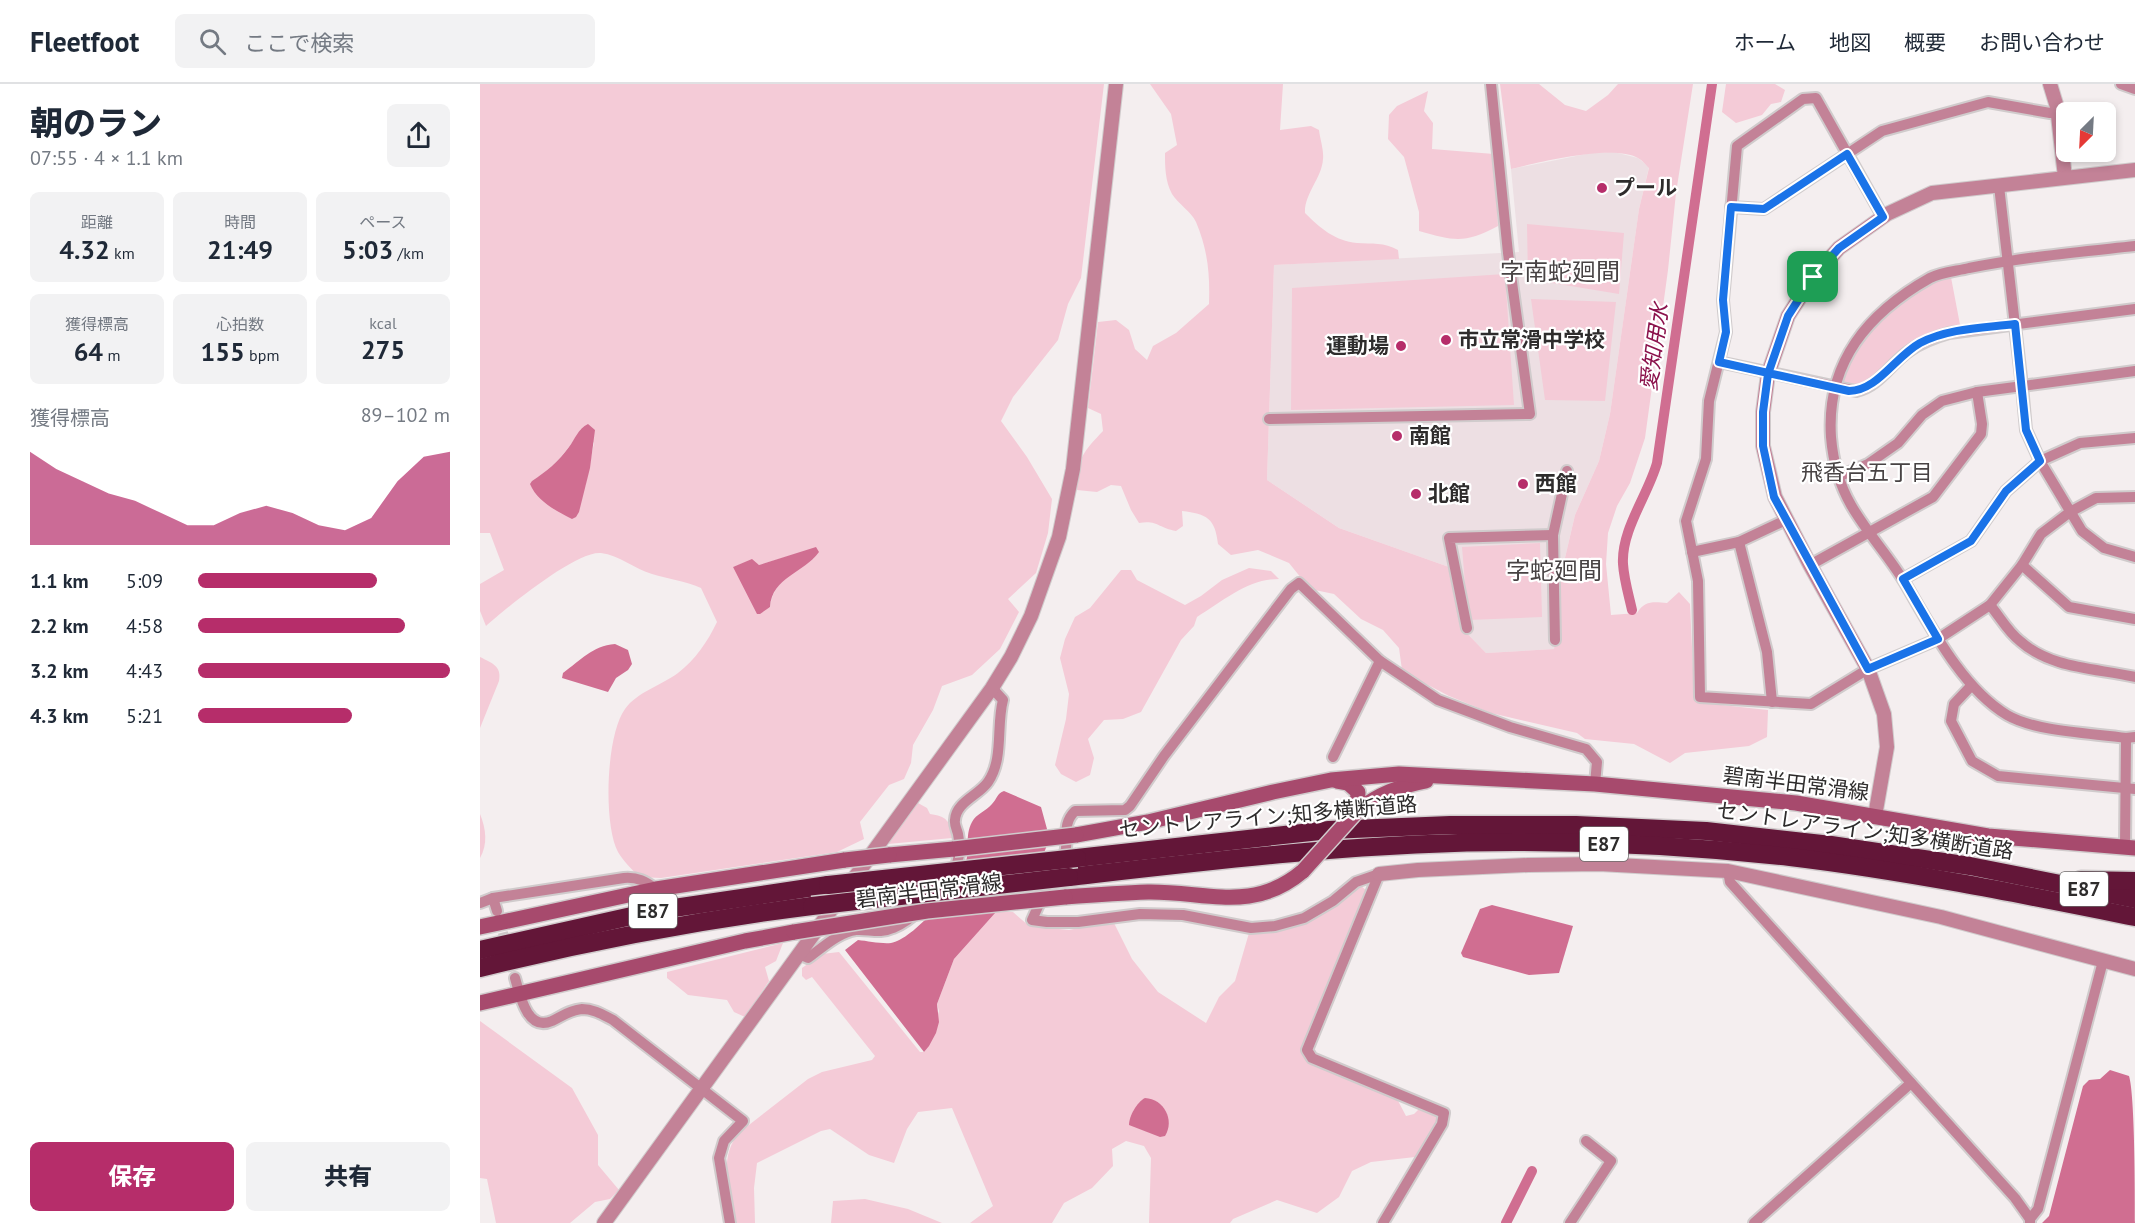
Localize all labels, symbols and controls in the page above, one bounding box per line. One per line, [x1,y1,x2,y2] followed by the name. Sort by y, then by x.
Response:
[175,14,595,68] search box
[30,23,139,60] text: Fleetfoot
[196,25,229,58] icon: search
[244,29,354,57] text: ここで検索
[1734,29,1796,56] text: ホーム
[1829,29,1871,56] text: 地図
[1904,29,1946,56] text: 概要
[1979,29,2105,56] text: お問い合わせ
[30,101,162,144] text: 朝のラン
[2056,102,2116,162] north arrow
[2056,102,2116,162] map controls
[387,104,450,167] button: share
[30,145,183,171] text: 07:55 · 4 × 1.1 km
[1614,174,1677,201] place label: プール
[1595,181,1609,195] marker: プール
[81,212,113,232] text: 距離
[224,212,256,232] text: 時間
[359,212,407,232] text: ペース
[59,233,110,266] text: 4.32
[207,233,273,266] text: 21:49
[342,233,393,266] text: 5:03
[110,243,135,263] text: km
[393,243,424,263] text: /km
[1787,251,1838,302] pin
[1500,256,1620,287] district label: 字南蛇廻間
[1796,260,1829,293] icon: arrive
[1634,300,1674,393] water label: 愛知用水
[369,313,397,333] text: kcal
[65,314,129,334] text: 獲得標高
[216,314,264,334] text: 心拍数
[1458,326,1605,353] place label: 市立常滑中学校
[1326,332,1389,359] place label: 運動場
[361,333,405,366] text: 275
[1439,333,1453,347] marker: 市立常滑中学校
[74,335,103,368] text: 64
[201,335,245,368] text: 155
[1394,339,1408,353] marker: 運動場
[103,345,120,365] text: m
[245,345,279,365] text: bpm
[361,402,450,428] text: 89–102 m
[30,405,110,431] text: 獲得標高
[1409,422,1451,449] place label: 南館
[1390,429,1404,443] marker: 南館
[1801,458,1933,486] district label: 飛香台五丁目
[1535,470,1577,497] place label: 西館
[1516,477,1530,491] marker: 西館
[1428,480,1470,507] place label: 北館
[1409,487,1423,501] marker: 北館
[1506,555,1602,586] district label: 字蛇廻間
[30,568,89,594] text: 1.1 km
[126,568,163,594] text: 5:09
[30,613,89,639] text: 2.2 km
[126,613,163,639] text: 4:58
[30,658,89,684] text: 3.2 km
[126,658,163,684] text: 4:43
[30,703,89,729] text: 4.3 km
[126,703,163,729] text: 5:21
[1721,761,1871,806] street label: 碧南半田常滑線
[1118,790,1418,843] street label: セントレアライン;知多横断道路
[1715,796,2015,865] street label: セントレアライン;知多横断道路
[1580,827,1628,861] road number: E87
[854,868,1004,913] street label: 碧南半田常滑線
[2060,872,2108,906] road number: E87
[629,894,677,928] road number: E87
[30,1142,234,1211] button: 保存
[246,1142,450,1211] button: 共有

